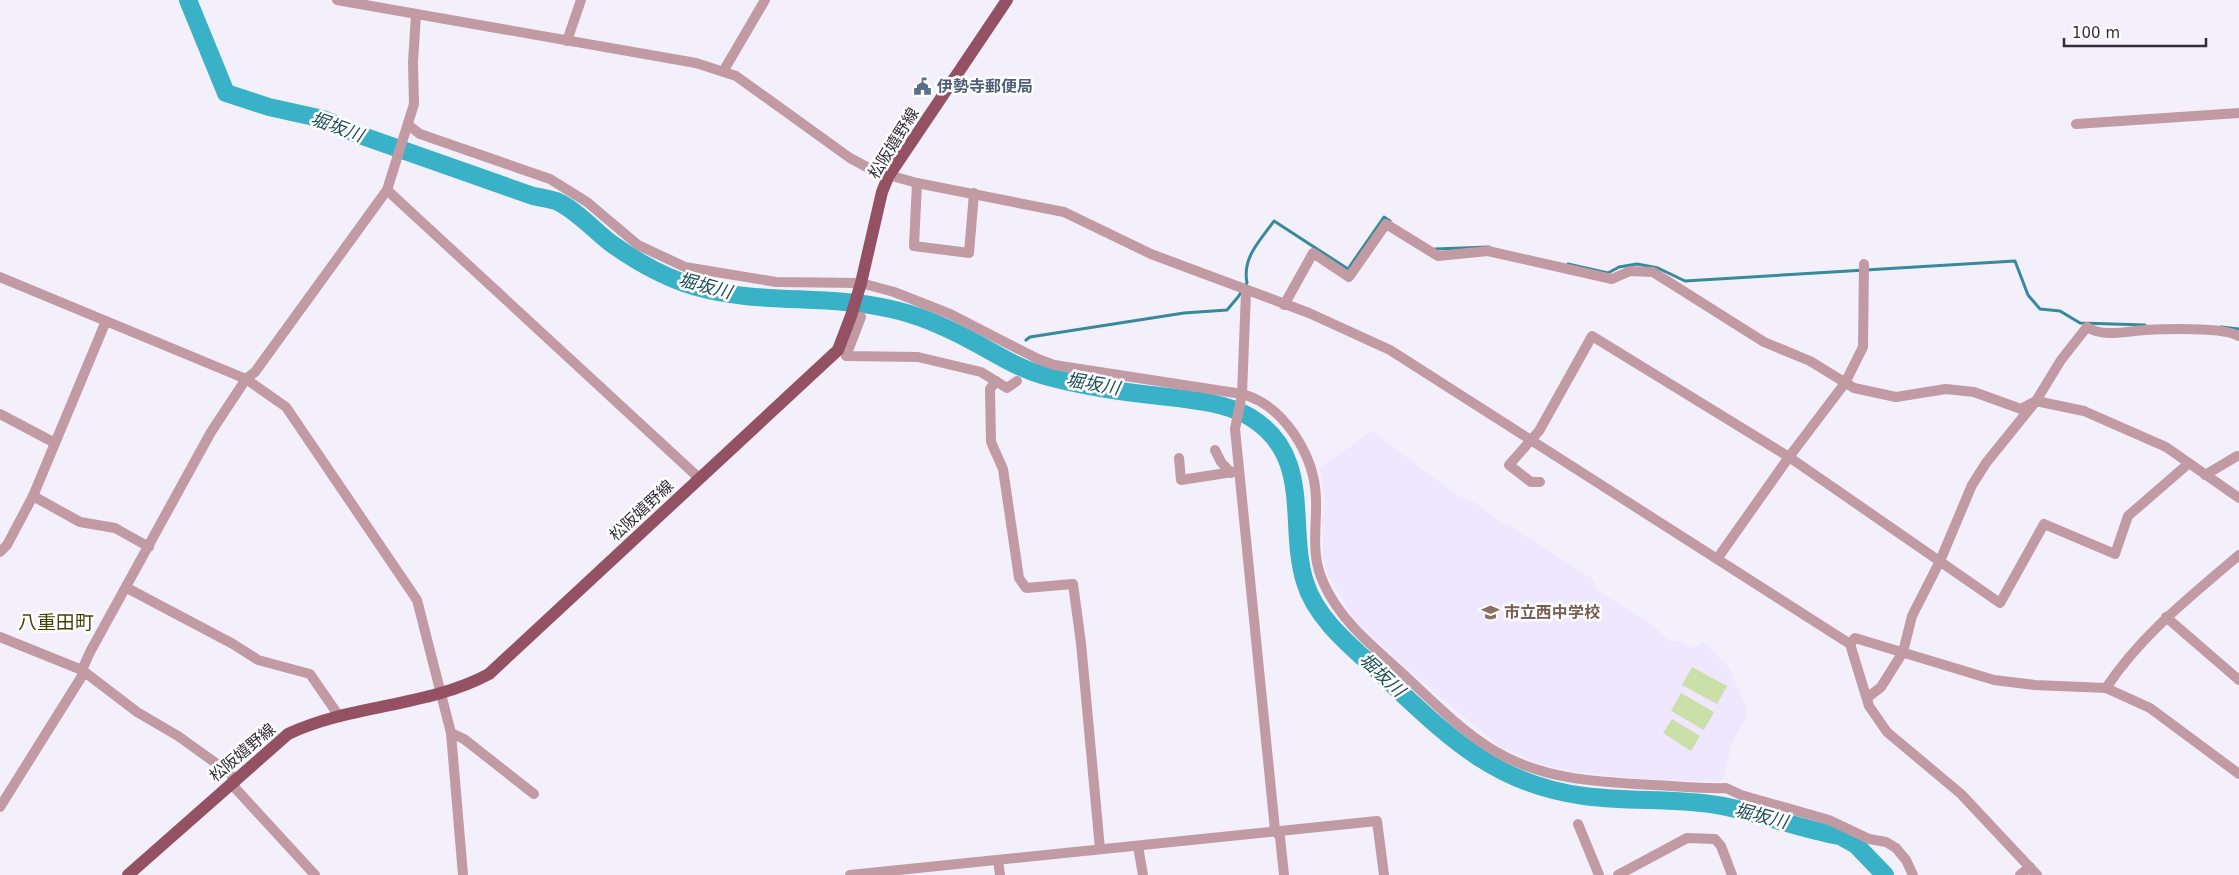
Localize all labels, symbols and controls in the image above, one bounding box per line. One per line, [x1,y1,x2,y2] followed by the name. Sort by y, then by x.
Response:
[2064,15,2206,47] scale bar
[2072,24,2120,42] text: 100 m
[913,76,933,96] public building icon: 伊勢寺郵便局
[936,77,1033,96] place label: 伊勢寺郵便局
[864,104,923,182] street label: 松阪嬉野線
[308,107,368,146] water label: 堀坂川
[676,268,736,303] water label: 堀坂川
[1065,368,1123,399] water label: 堀坂川
[606,476,677,545] street label: 松阪嬉野線
[1480,602,1500,622] school or university icon: 市立西中学校
[1504,603,1600,622] place label: 市立西中学校
[18,611,94,633] district label: 八重田町
[1355,649,1411,702] water label: 堀坂川
[206,719,279,785] street label: 松阪嬉野線
[1732,799,1792,833] water label: 堀坂川

